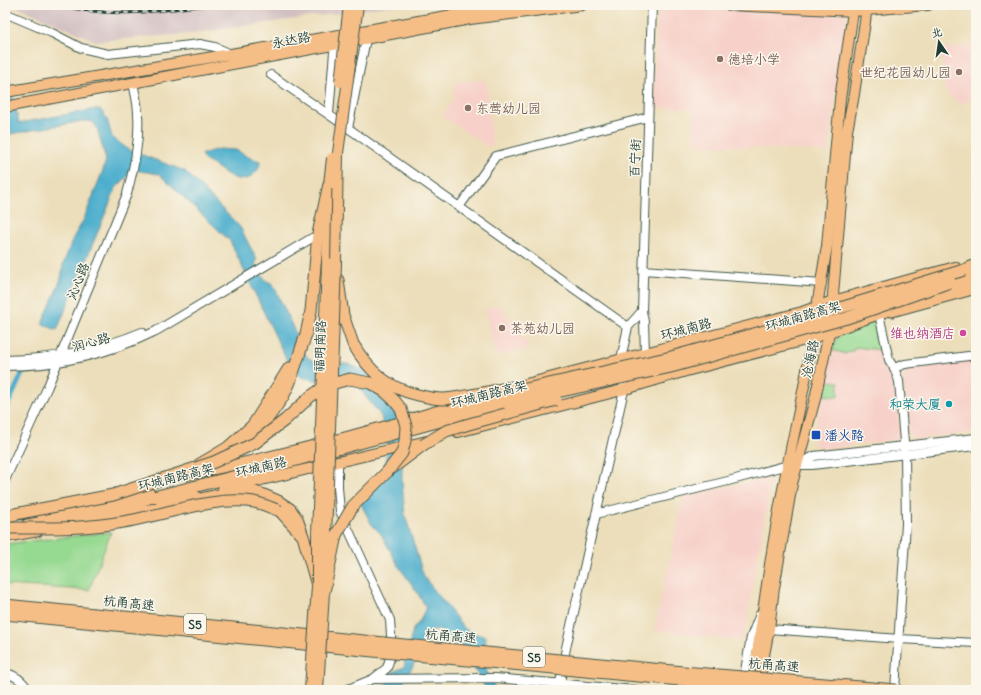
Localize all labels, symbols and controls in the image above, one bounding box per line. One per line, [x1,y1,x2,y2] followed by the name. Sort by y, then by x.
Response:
[919,22,959,62] north arrow
[930,24,944,40] text: 北
[270,28,312,52] street label: 永达路
[728,51,780,68] place label: 德培小学
[715,54,725,64] marker: 德培小学
[860,64,951,81] place label: 世纪花园幼儿园
[954,67,964,77] marker: 世纪花园幼儿园
[476,100,541,117] place label: 东莺幼儿园
[463,103,473,113] marker: 东莺幼儿园
[626,138,644,178] street label: 百宁街
[63,260,93,302] street label: 沁心路
[763,297,843,335] street label: 环城南路高架
[659,314,713,344] street label: 环城南路
[311,320,329,372] street label: 福明南路
[510,320,575,337] place label: 茶苑幼儿园
[497,323,507,333] marker: 茶苑幼儿园
[890,325,955,342] place label: 维也纳酒店
[958,328,968,338] marker: 维也纳酒店
[70,329,112,355] street label: 润心路
[798,338,822,380] street label: 沧海路
[449,376,529,412] street label: 环城南路高架
[889,396,941,413] place label: 和荣大厦
[944,399,954,409] marker: 和荣大厦
[825,427,864,444] place label: 潘火路
[810,429,822,441] marker: 潘火路
[234,453,288,481] street label: 环城南路
[136,459,216,495] street label: 环城南路高架
[102,592,156,614] street label: 杭甬高速
[184,614,206,634] road number: S5
[424,625,478,647] street label: 杭甬高速
[523,647,545,667] road number: S5
[747,654,801,676] street label: 杭甬高速

